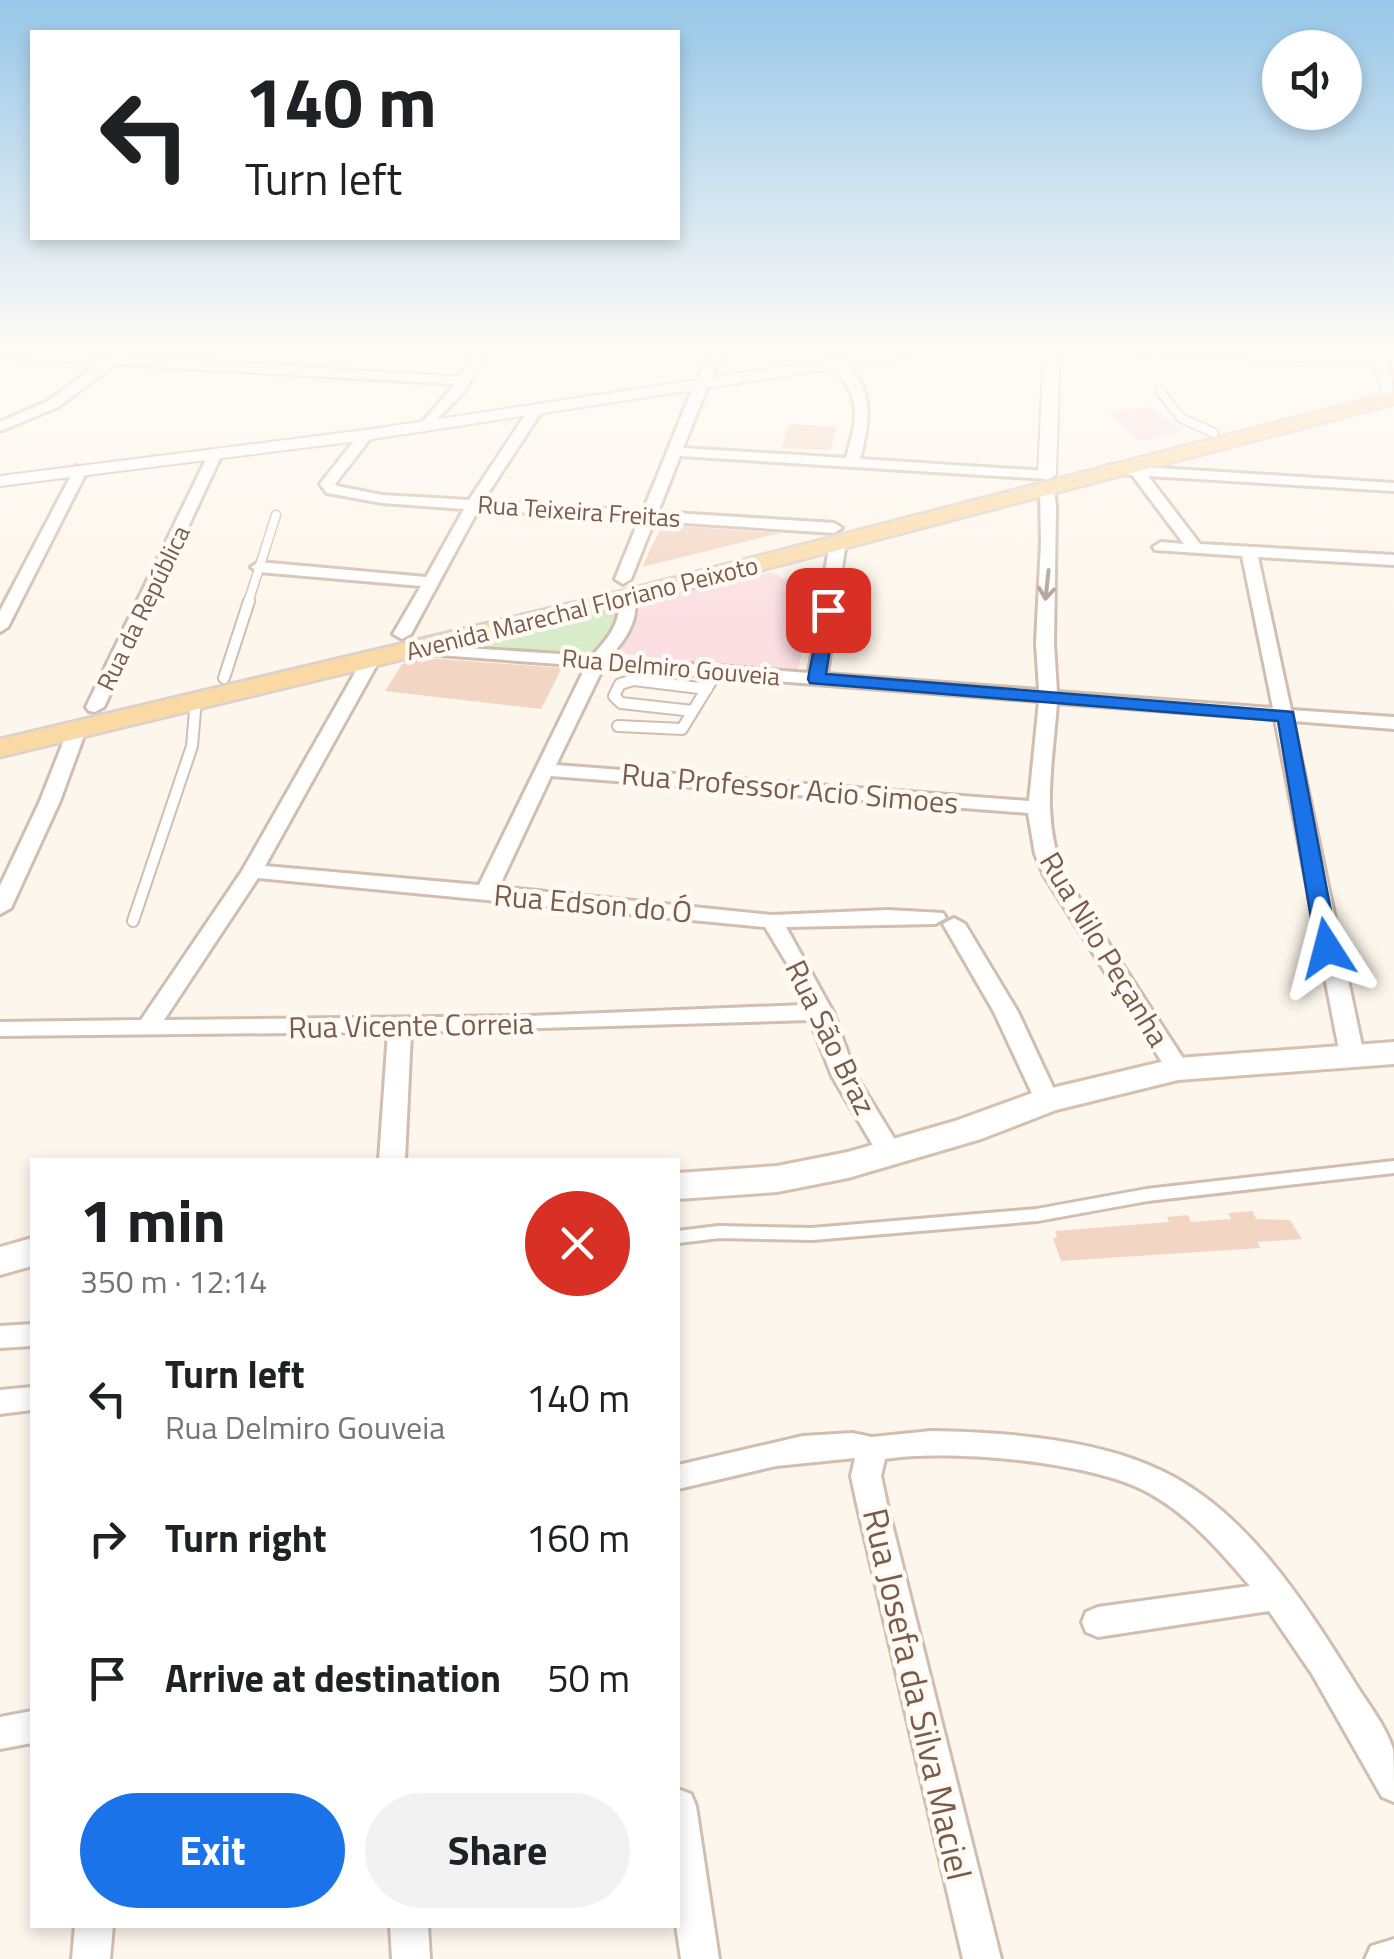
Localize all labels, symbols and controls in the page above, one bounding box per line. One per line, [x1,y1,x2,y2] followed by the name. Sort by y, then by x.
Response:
[1262,30,1362,130] map controls
[1262,30,1362,130] button: sound
[245,48,437,154] text: 140 m
[80,70,210,200] icon: left
[245,144,402,212] text: Turn left
[476,485,682,537] street label: Rua Teixeira Freitas
[86,518,200,697] street label: Rua da República
[402,546,762,670] street label: Avenida Marechal Floriano Peixoto
[786,568,871,653] pin
[1038,568,1057,600] one-way arrow
[801,583,856,638] icon: arrive
[560,639,782,696] street label: Rua Delmiro Gouveia
[620,750,960,826] street label: Rua Professor Acio Simoes
[1029,843,1181,1055] street label: Rua Nilo Peçanha
[492,871,694,935] street label: Rua Edson do Ó
[1275,896,1379,1000] position arrow
[774,952,888,1122] street label: Rua São Braz
[288,1000,534,1050] street label: Rua Vicente Correia
[80,1174,226,1265] text: 1 min
[525,1191,630,1296] button: close
[80,1257,267,1305] text: 350 m · 12:14
[165,1345,305,1403] text: Turn left
[526,1369,630,1427] text: 140 m
[80,1371,135,1426] icon: left
[165,1403,445,1451] text: Rua Delmiro Gouveia
[849,1503,987,1885] street label: Rua Josefa da Silva Maciel
[165,1509,327,1567] text: Turn right
[526,1509,630,1567] text: 160 m
[80,1511,135,1566] icon: right
[165,1649,501,1707] text: Arrive at destination
[547,1649,630,1707] text: 50 m
[80,1651,135,1706] icon: arrive
[80,1793,345,1908] button: Exit
[365,1793,630,1908] button: Share

